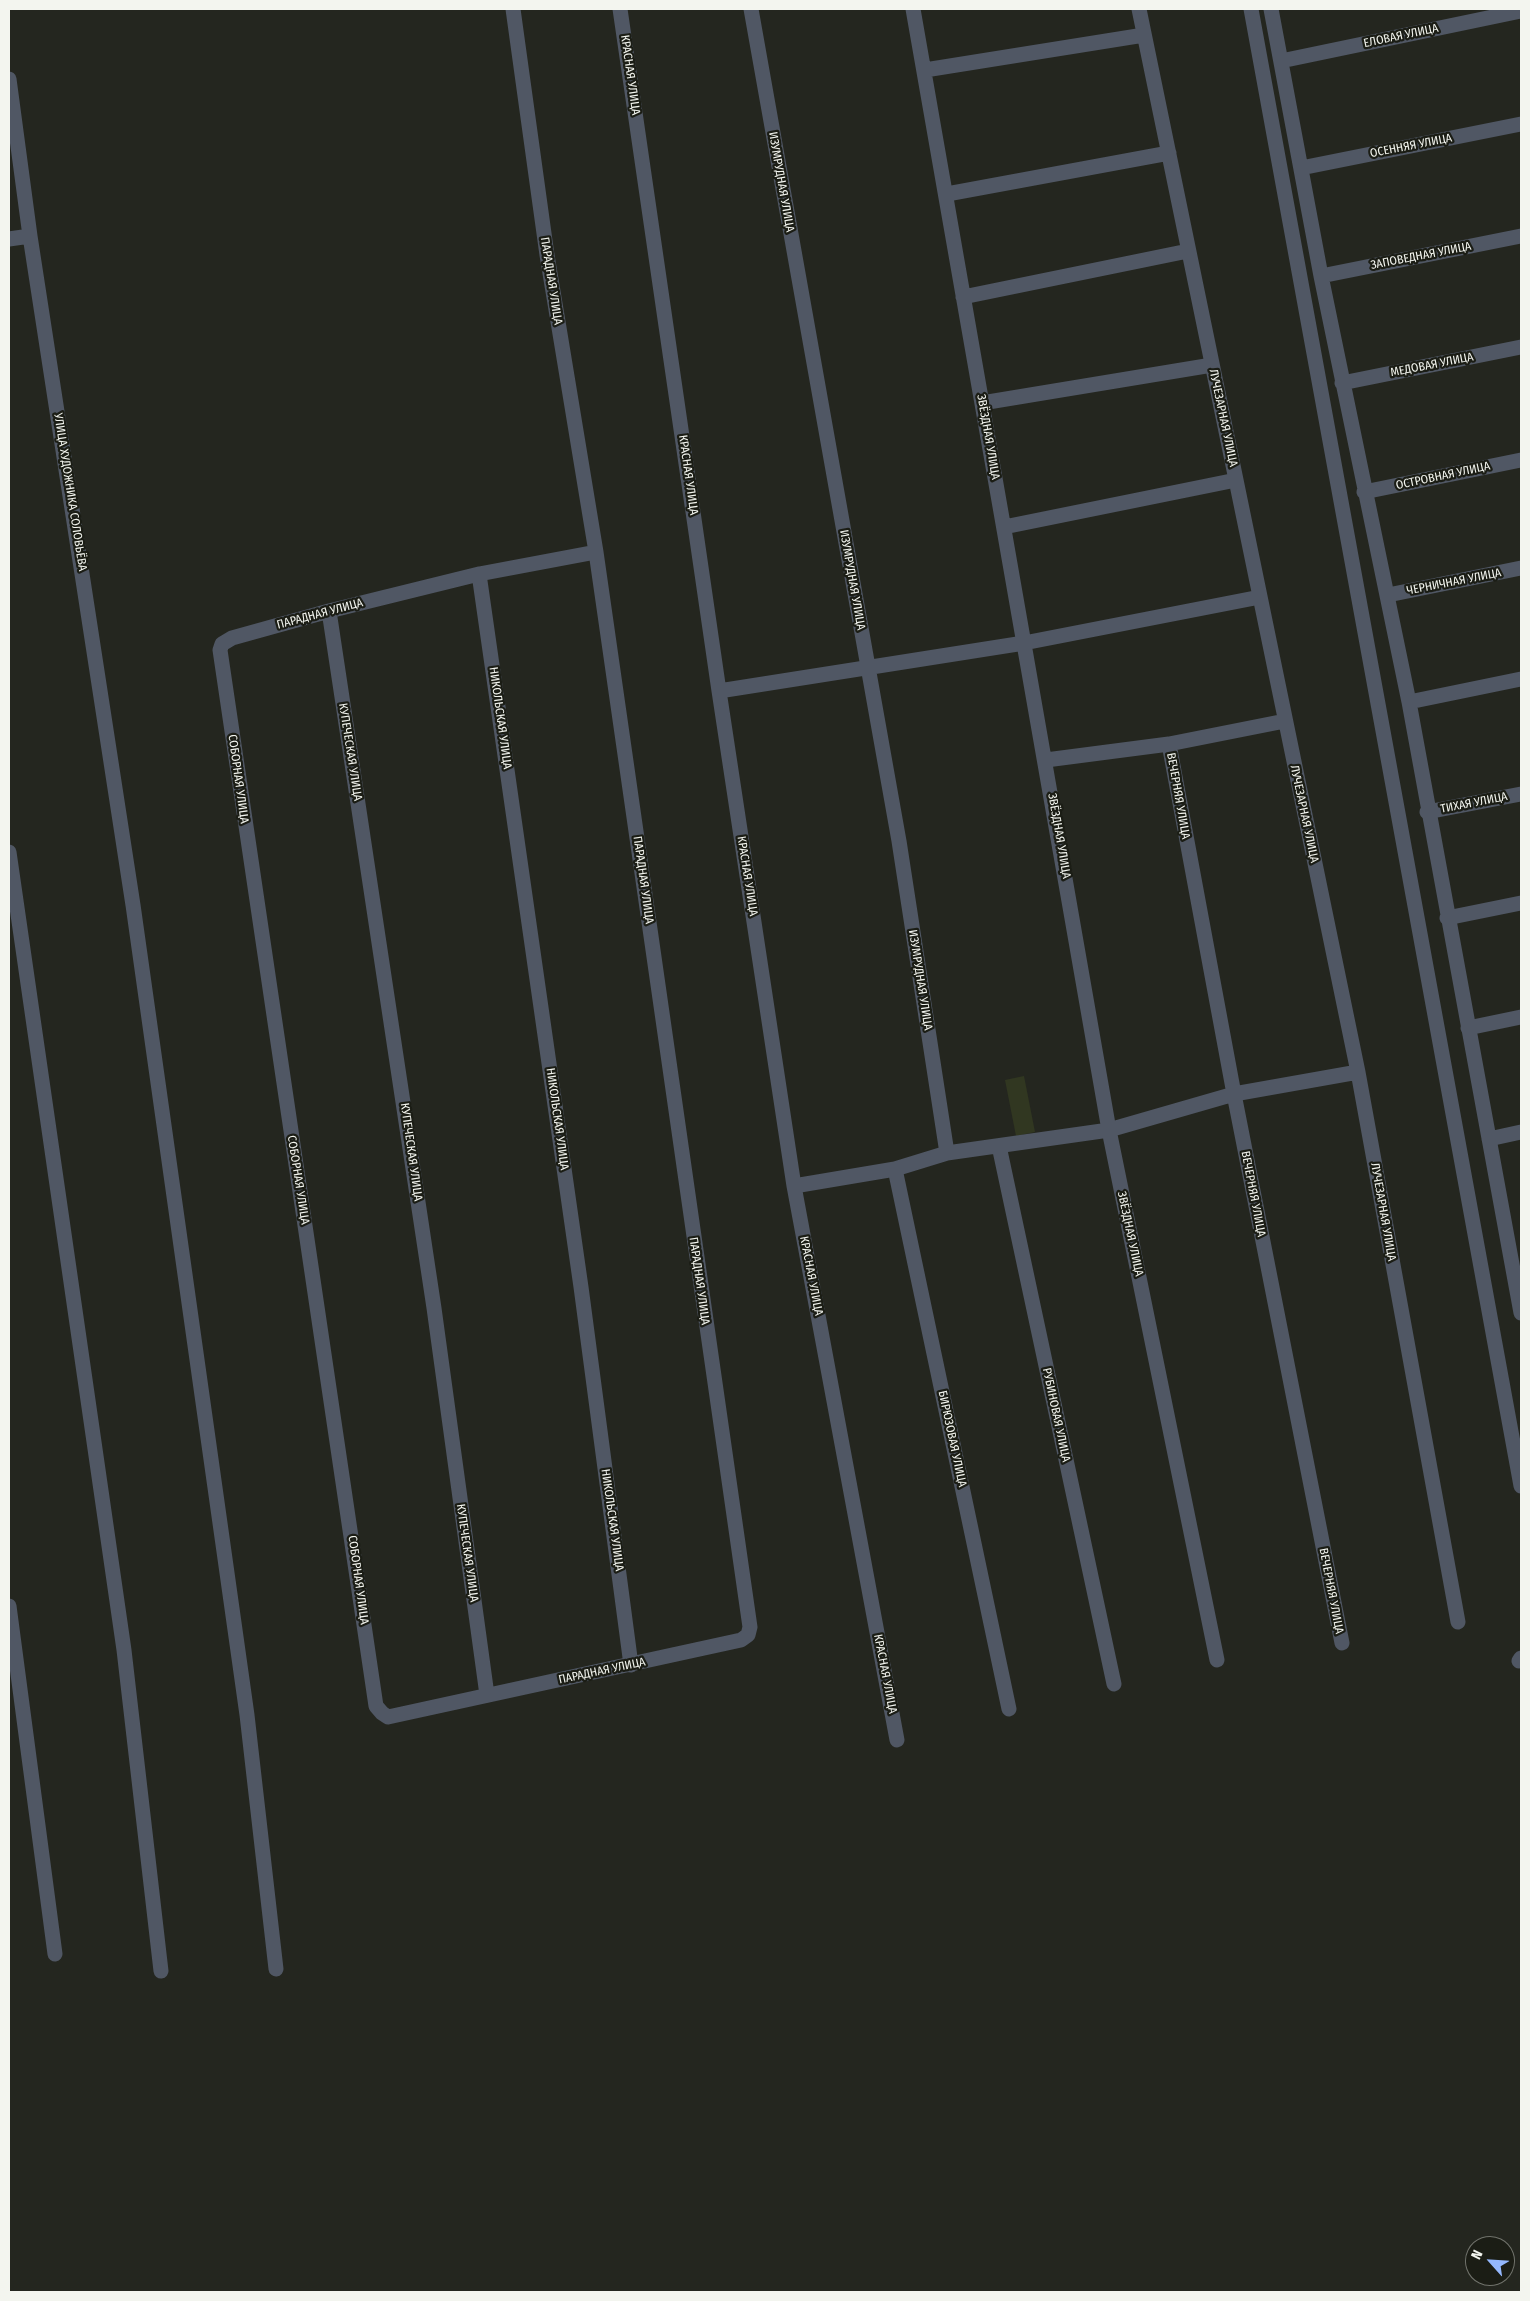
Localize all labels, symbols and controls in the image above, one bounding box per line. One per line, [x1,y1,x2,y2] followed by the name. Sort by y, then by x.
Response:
[1362,21,1440,51] street label: ЕЛОВАЯ УЛИЦА
[617,34,643,116] street label: КРАСНАЯ УЛИЦА
[765,131,797,233] street label: ИЗУМРУДНАЯ УЛИЦА
[1369,131,1453,161] street label: ОСЕННЯЯ УЛИЦА
[537,236,565,326] street label: ПАРАДНАЯ УЛИЦА
[1370,239,1472,273] street label: ЗАПОВЕДНАЯ УЛИЦА
[1389,350,1475,380] street label: МЕДОВАЯ УЛИЦА
[1206,368,1240,468] street label: ЛУЧЕЗАРНАЯ УЛИЦА
[973,393,1003,481] street label: ЗВЁЗДНАЯ УЛИЦА
[50,412,90,572] street label: УЛИЦА ХУДОЖНИКА СОЛОВЬЁВА
[675,434,701,516] street label: КРАСНАЯ УЛИЦА
[1395,459,1491,493] street label: ОСТРОВНАЯ УЛИЦА
[836,529,868,631] street label: ИЗУМРУДНАЯ УЛИЦА
[1405,566,1503,598] street label: ЧЕРНИЧНАЯ УЛИЦА
[275,596,365,632] street label: ПАРАДНАЯ УЛИЦА
[486,666,514,770] street label: НИКОЛЬСКАЯ УЛИЦА
[335,702,365,802] street label: КУПЕЧЕСКАЯ УЛИЦА
[225,733,251,825] street label: СОБОРНАЯ УЛИЦА
[1163,752,1193,840] street label: ВЕЧЕРНЯЯ УЛИЦА
[1287,764,1321,864] street label: ЛУЧЕЗАРНАЯ УЛИЦА
[1439,789,1509,817] street label: ТИХАЯ УЛИЦА
[1044,792,1074,880] street label: ЗВЁЗДНАЯ УЛИЦА
[630,835,656,925] street label: ПАРАДНАЯ УЛИЦА
[734,835,760,917] street label: КРАСНАЯ УЛИЦА
[905,929,935,1031] street label: ИЗУМРУДНАЯ УЛИЦА
[543,1067,571,1171] street label: НИКОЛЬСКАЯ УЛИЦА
[397,1102,425,1202] street label: КУПЕЧЕСКАЯ УЛИЦА
[284,1134,312,1226] street label: СОБОРНАЯ УЛИЦА
[1238,1150,1268,1238] street label: ВЕЧЕРНЯЯ УЛИЦА
[1367,1162,1399,1262] street label: ЛУЧЕЗАРНАЯ УЛИЦА
[1114,1190,1146,1278] street label: ЗВЁЗДНАЯ УЛИЦА
[796,1235,826,1317] street label: КРАСНАЯ УЛИЦА
[686,1236,712,1326] street label: ПАРАДНАЯ УЛИЦА
[1039,1367,1073,1463] street label: РУБИНОВАЯ УЛИЦА
[935,1389,969,1489] street label: БИРЮЗОВАЯ УЛИЦА
[598,1468,626,1572] street label: НИКОЛЬСКАЯ УЛИЦА
[453,1503,481,1603] street label: КУПЕЧЕСКАЯ УЛИЦА
[345,1534,371,1626] street label: СОБОРНАЯ УЛИЦА
[1316,1547,1346,1635] street label: ВЕЧЕРНЯЯ УЛИЦА
[870,1633,900,1715] street label: КРАСНАЯ УЛИЦА
[557,1655,647,1687] street label: ПАРАДНАЯ УЛИЦА
[1465,2236,1515,2286] north arrow
[1467,2247,1486,2262] text: N

